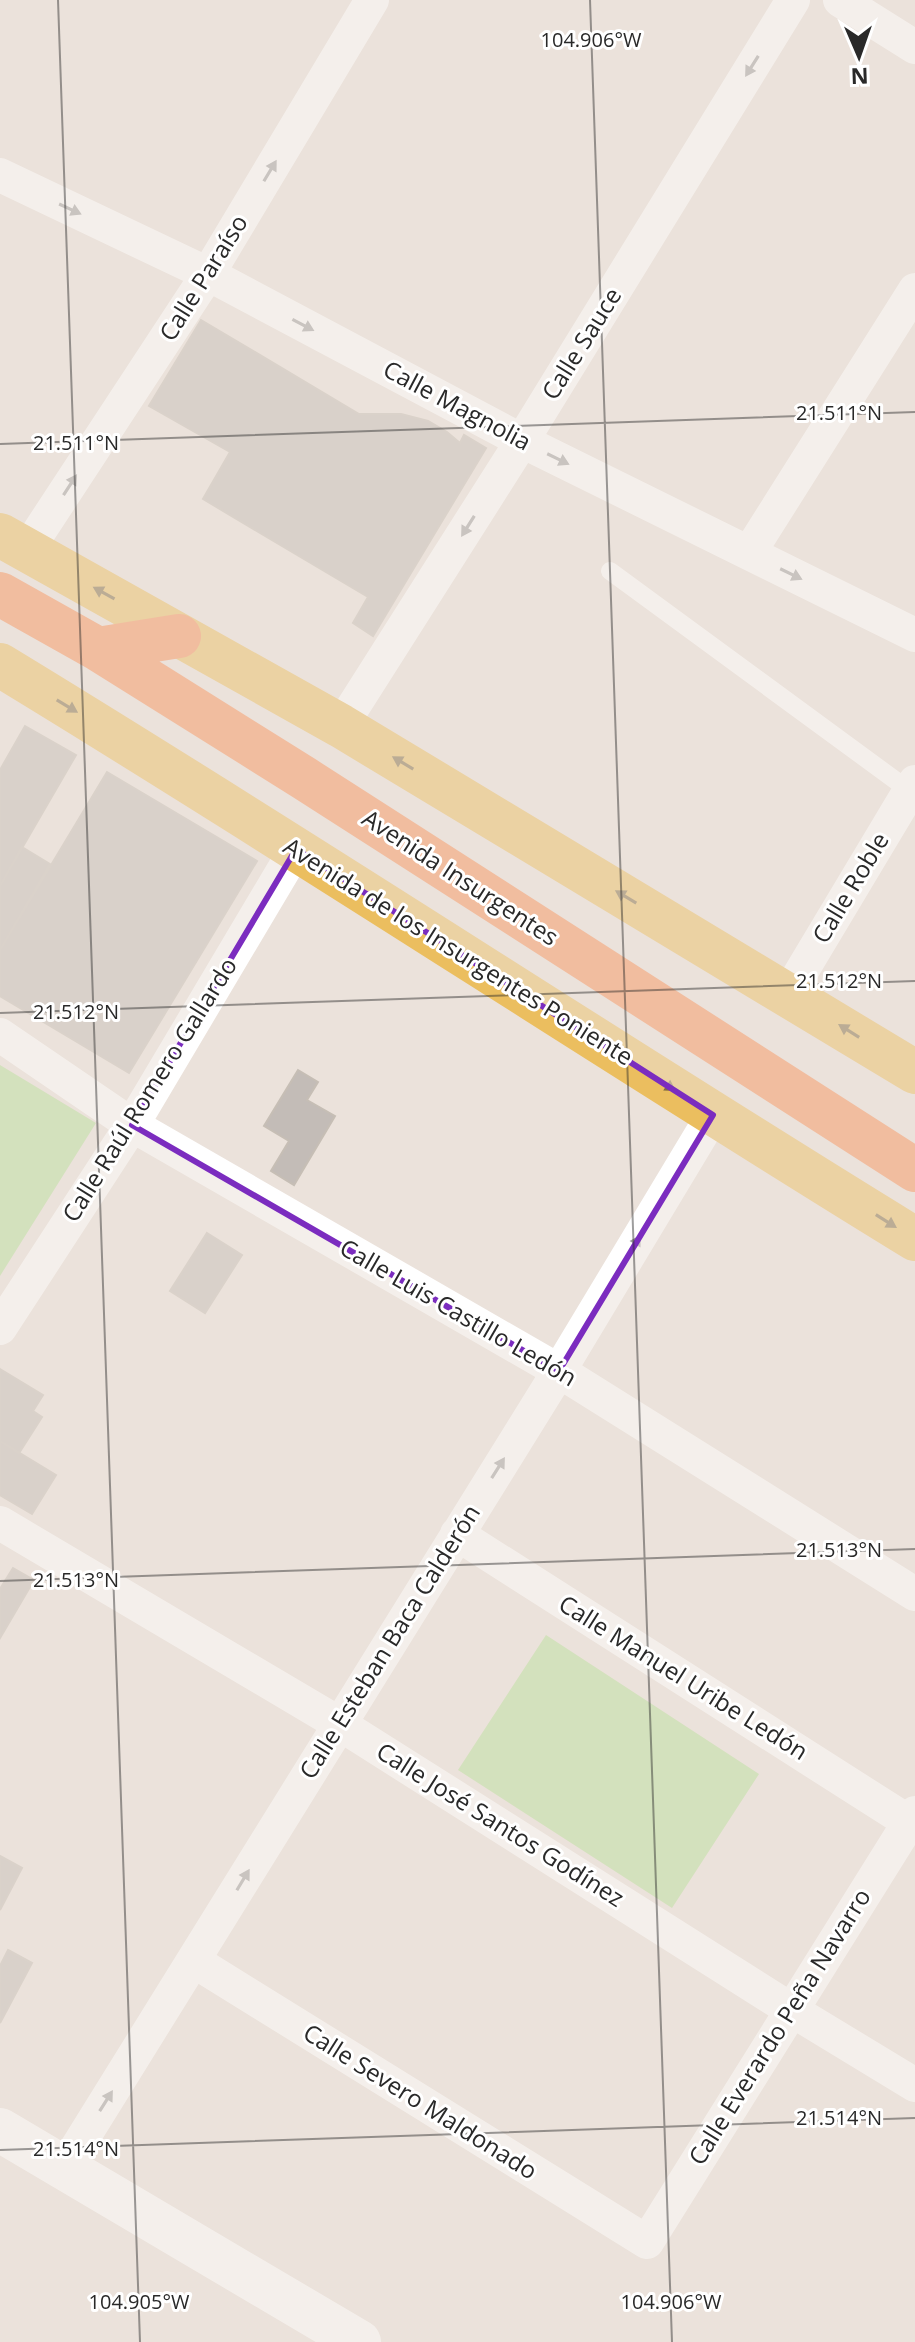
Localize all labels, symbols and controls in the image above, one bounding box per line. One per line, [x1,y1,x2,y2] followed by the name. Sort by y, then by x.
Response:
[819,16,899,96] north arrow
[541,26,642,53] text: 104.906°W
[745,56,760,77] one-way arrow
[850,62,869,92] text: N
[263,160,277,182] one-way arrow
[59,202,82,216] one-way arrow
[151,208,255,347] street label: Calle Paraíso
[533,281,628,406] street label: Calle Sauce
[292,317,314,331] one-way arrow
[378,352,537,457] street label: Calle Magnolia
[796,399,882,426] text: 21.511°N
[33,429,119,456] text: 21.511°N
[546,452,569,466] one-way arrow
[62,474,77,495] one-way arrow
[461,515,476,536] one-way arrow
[780,567,803,581] one-way arrow
[93,586,115,600] one-way arrow
[56,698,78,712] one-way arrow
[392,756,414,770] one-way arrow
[356,801,565,953] street label: Avenida Insurgentes
[804,826,896,949] street label: Calle Roble
[278,829,640,1072] street label: Avenida de los Insurgentes Poniente
[615,890,637,904] one-way arrow
[54,951,244,1228] street label: Calle Raúl Romero Gallardo
[796,967,882,994] text: 21.512°N
[33,998,119,1025] text: 21.512°N
[838,1024,860,1038] one-way arrow
[654,1077,676,1091] one-way arrow
[875,1214,897,1228] one-way arrow
[334,1230,583,1393] street label: Calle Luis Castillo Ledón
[626,1235,640,1257] one-way arrow
[491,1457,505,1479] one-way arrow
[291,1498,487,1785] street label: Calle Esteban Baca Calderón
[796,1536,882,1563] text: 21.513°N
[33,1566,119,1593] text: 21.513°N
[553,1586,815,1767] street label: Calle Manuel Uribe Ledón
[371,1734,631,1914] street label: Calle José Santos Godínez
[236,1869,250,1891] one-way arrow
[680,1882,878,2171] street label: Calle Everardo Peña Navarro
[298,2015,544,2186] street label: Calle Severo Maldonado
[98,2089,113,2112] one-way arrow
[796,2104,882,2131] text: 21.514°N
[33,2135,119,2162] text: 21.514°N
[89,2288,190,2315] text: 104.905°W
[621,2288,722,2315] text: 104.906°W

